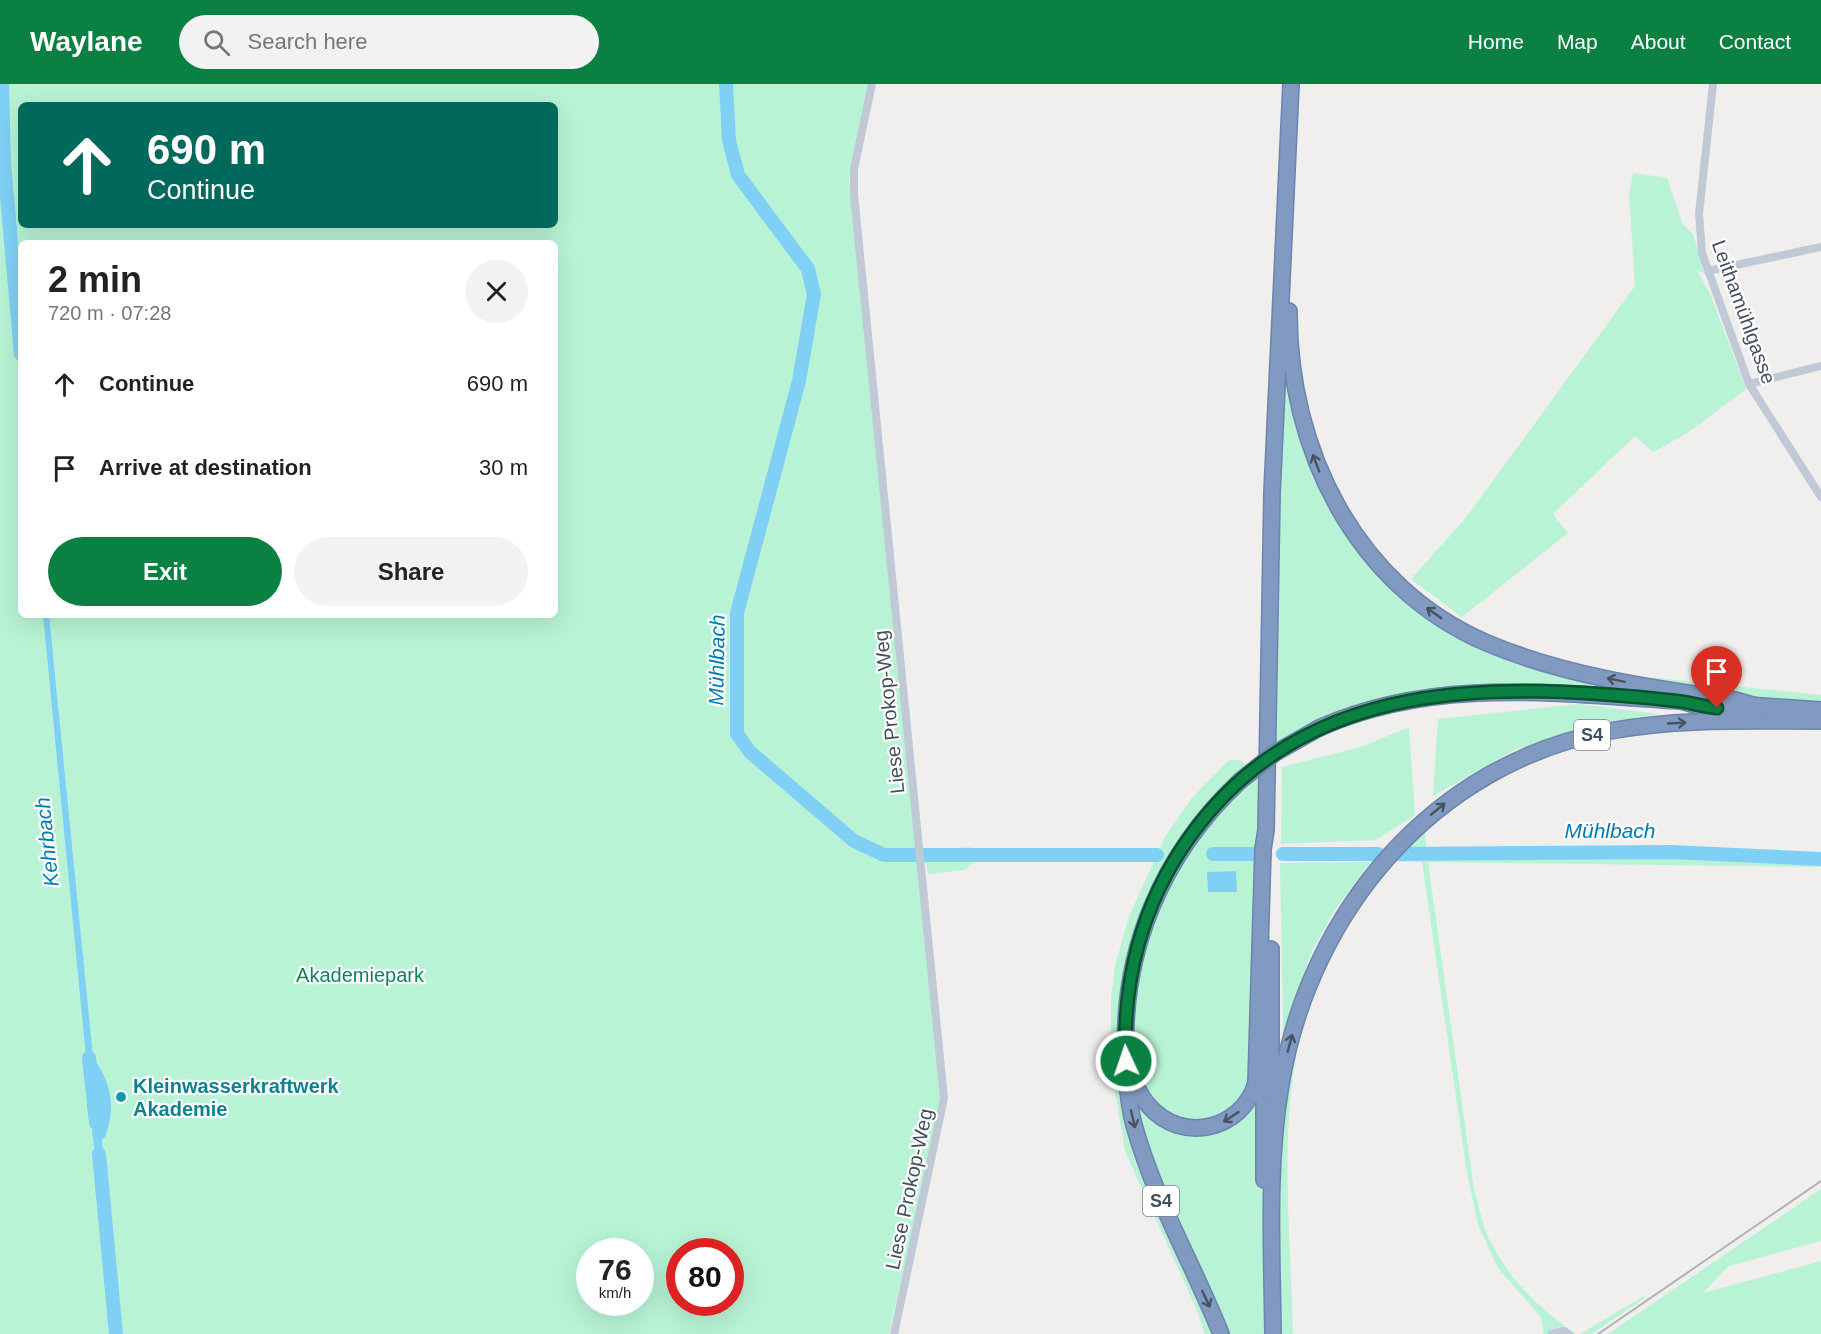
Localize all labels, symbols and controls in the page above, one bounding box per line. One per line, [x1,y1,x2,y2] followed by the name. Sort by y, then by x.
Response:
[179,15,599,69] search box
[30,26,143,57] text: Waylane
[200,26,233,59] icon: search
[248,29,367,54] text: Search here
[1468,30,1524,53] text: Home
[1557,30,1598,53] text: Map
[1631,30,1686,53] text: About
[1719,30,1791,53] text: Contact
[48,126,126,204] icon: ahead
[147,126,266,173] text: 690 m
[147,175,255,205] text: Continue
[1708,237,1780,387] street label: Leithamühlgasse
[48,259,142,300] text: 2 min
[465,260,528,323] button: close
[48,302,171,324] text: 720 m · 07:28
[48,368,81,401] icon: ahead
[99,371,194,396] text: Continue
[467,371,528,396] text: 690 m
[48,452,81,485] icon: arrive
[1310,454,1321,472] one-way arrow
[99,455,312,480] text: Arrive at destination
[479,455,528,480] text: 30 m
[48,537,282,606] button: Exit
[294,537,528,606] button: Share
[1427,607,1443,619] one-way arrow
[704,614,729,706] water label: Mühlbach
[869,629,909,795] street label: Liese Prokop-Weg
[1691,646,1742,708] pin
[1700,655,1733,688] icon: arrive
[1607,674,1626,685] one-way arrow
[1666,717,1686,728] one-way arrow
[1574,720,1610,750] road number: S4
[30,796,63,888] water label: Kehrbach
[1430,803,1446,816] one-way arrow
[1564,819,1656,842] water label: Mühlbach
[296,964,425,986] park label: Akademiepark
[1094,1029,1158,1093] position arrow
[1285,1034,1296,1053] one-way arrow
[133,1075,340,1120] place label: Kleinwasserkraftwerk Akademie
[114,1090,128,1104] marker: Kleinwasserkraftwerk Akademie
[881,1106,937,1272] street label: Liese Prokop-Weg
[1127,1109,1139,1128] one-way arrow
[1224,1111,1240,1123] one-way arrow
[1143,1186,1179,1216] road number: S4
[666,1238,744,1316] speed limit sign: 80
[598,1253,632,1286] text: 76
[599,1284,631,1301] text: km/h
[1201,1289,1213,1307] one-way arrow

